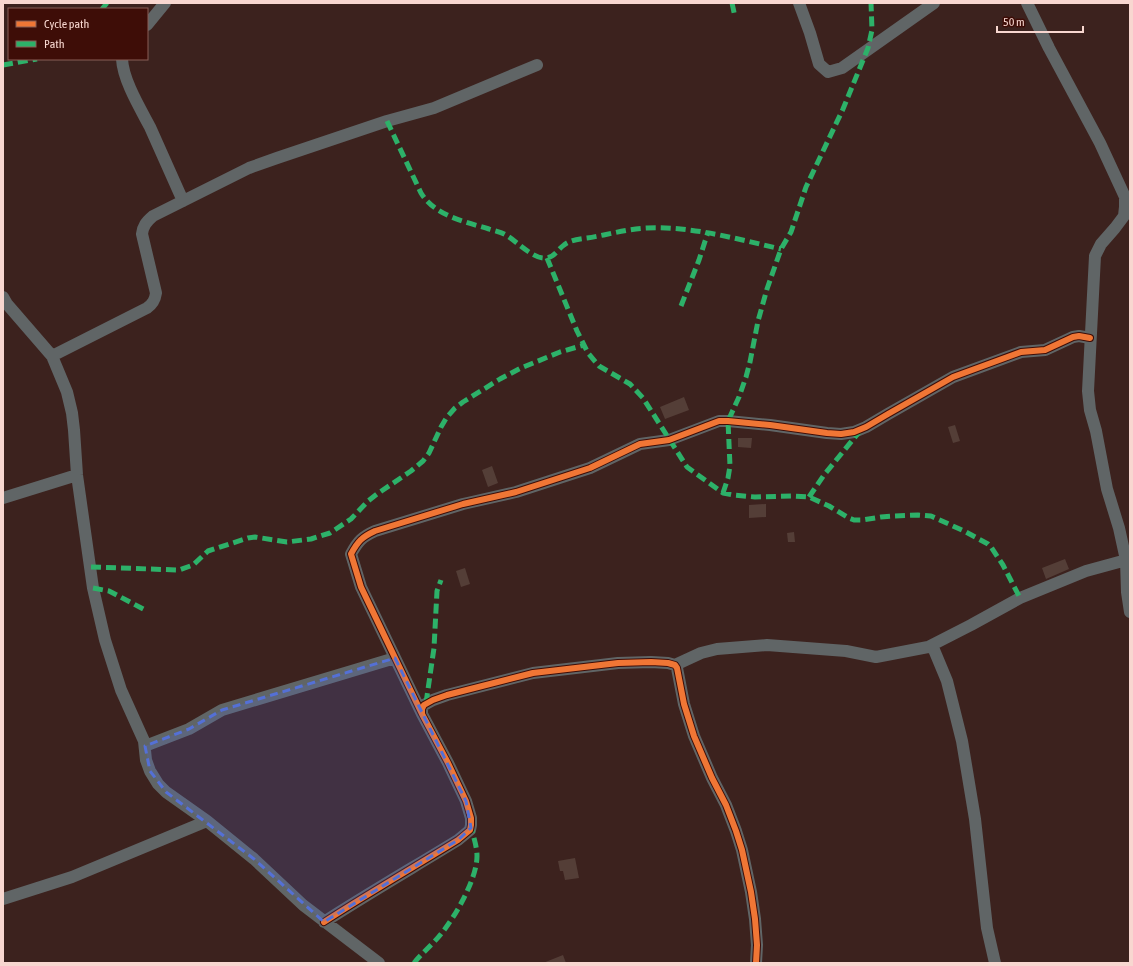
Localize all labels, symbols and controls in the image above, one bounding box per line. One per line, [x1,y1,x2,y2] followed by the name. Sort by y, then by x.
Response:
[8,8,148,60] legend
[997,8,1083,34] scale bar
[1003,15,1025,29] text: 50 m
[44,17,89,31] text: Cycle path
[44,37,65,51] text: Path

